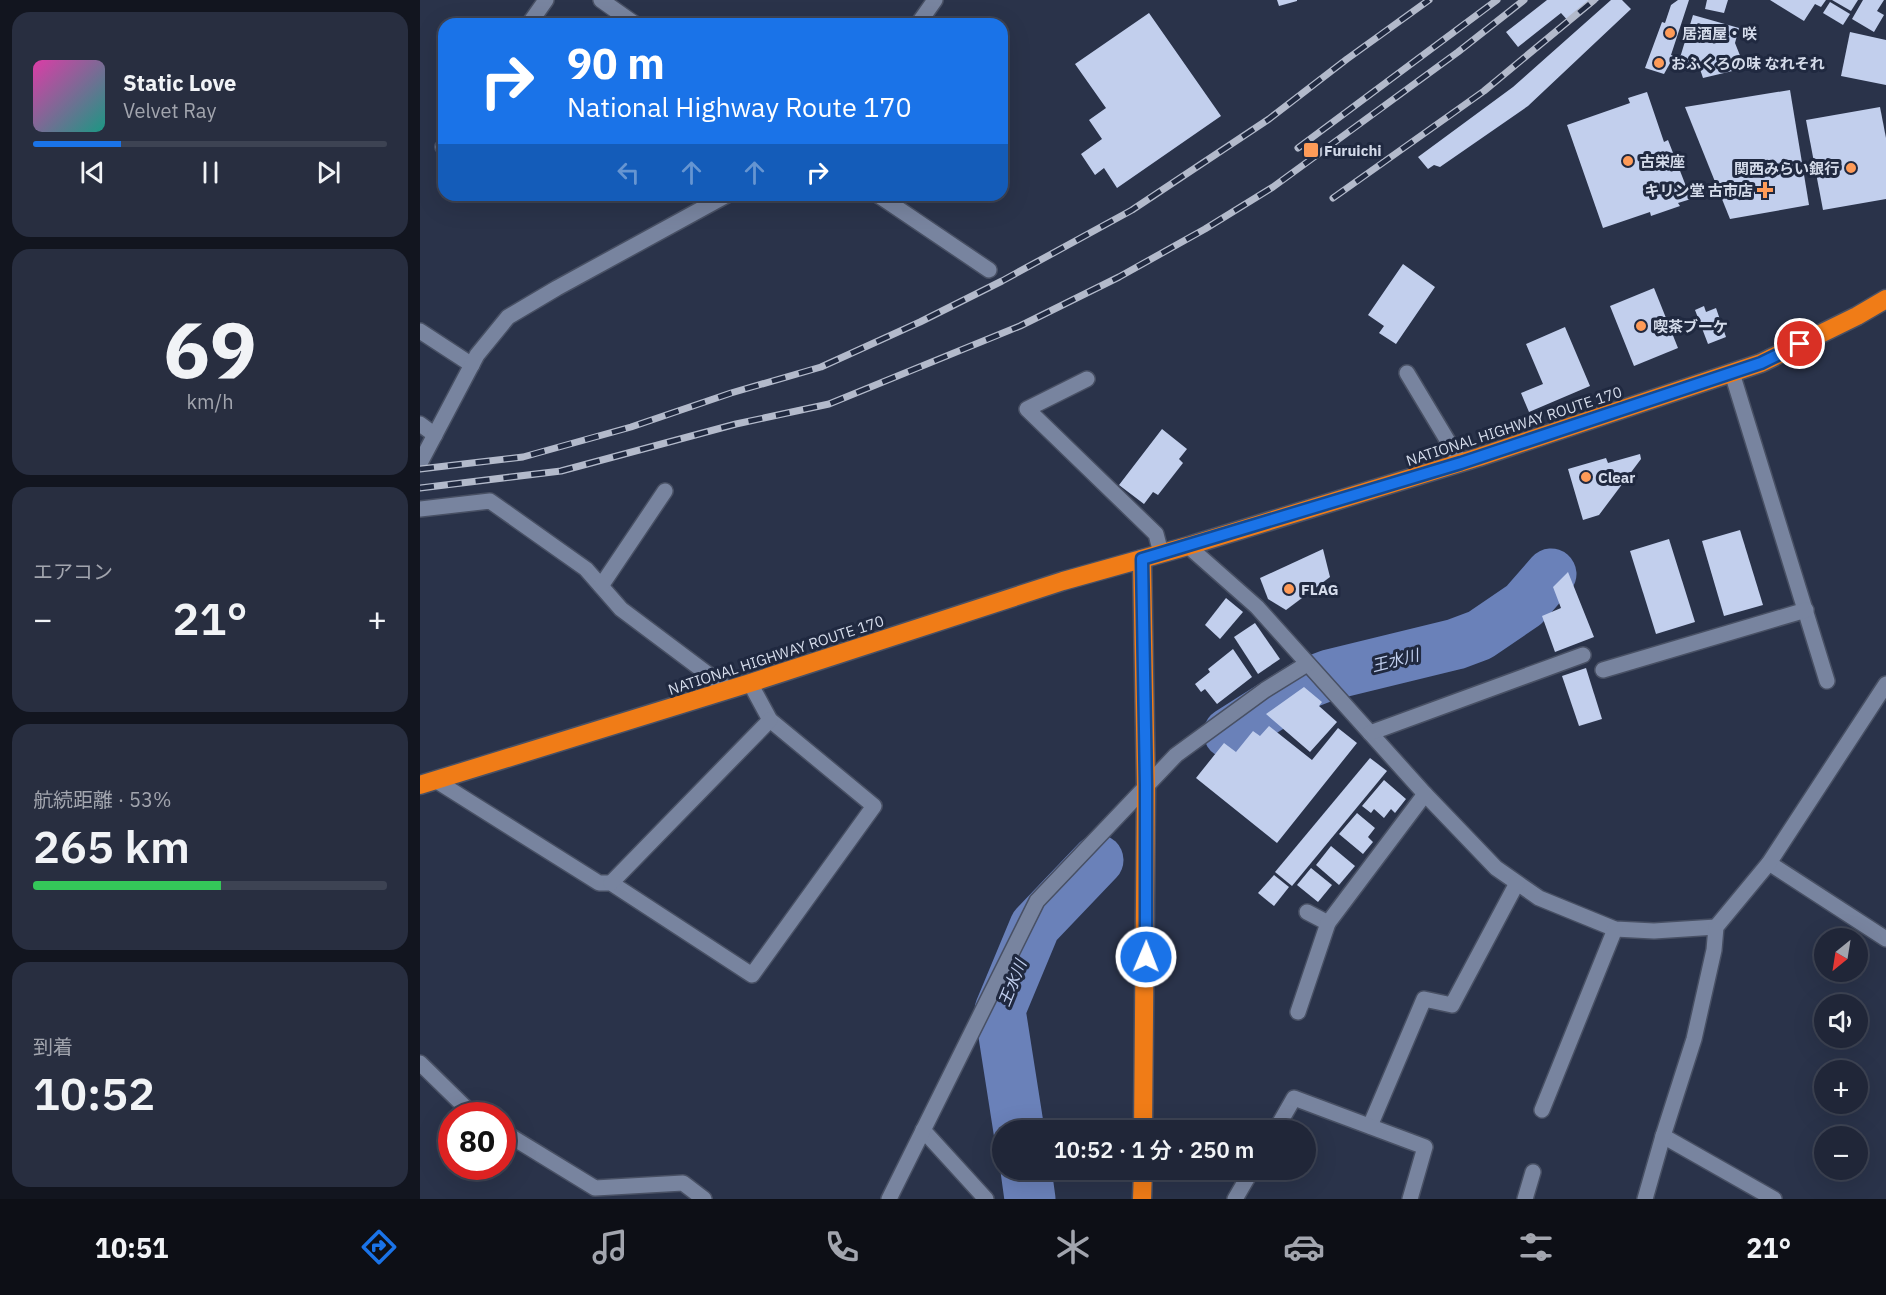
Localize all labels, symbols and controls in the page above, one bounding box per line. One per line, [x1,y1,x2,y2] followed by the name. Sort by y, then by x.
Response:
[1682,24,1757,43] place label: 居酒屋・咲
[1663,26,1677,40] marker: 居酒屋・咲
[567,36,665,91] text: 90 m
[468,42,546,120] icon: right
[1671,54,1825,73] place label: おふくろの味 なれそれ
[1652,56,1666,70] marker: おふくろの味 なれそれ
[123,68,236,97] text: Static Love
[567,89,912,124] text: National Highway Route 170
[123,97,216,124] text: Velvet Ray
[1302,141,1320,159] marker: Furuichi
[1324,141,1382,160] place label: Furuichi
[1640,152,1685,171] place label: 古栄座
[1621,154,1635,168] marker: 古栄座
[76,156,109,189] icon: previous
[194,156,227,189] icon: pause
[312,156,345,189] icon: next
[612,156,645,189] icon: left
[675,156,708,189] icon: ahead
[738,156,771,189] icon: ahead
[801,156,834,189] icon: right
[1734,159,1839,178] place label: 関西みらい銀行
[1844,161,1858,175] marker: 関西みらい銀行
[1644,181,1753,200] place label: キリン堂 古市店
[1758,183,1772,197] marker: キリン堂 古市店
[163,298,257,399] text: 69
[1653,317,1728,336] place label: 喫茶ブーケ
[1774,318,1825,369] pin
[1634,319,1648,333] marker: 喫茶ブーケ
[1783,327,1816,360] icon: arrive
[1404,382,1624,470] street label: NATIONAL HIGHWAY ROUTE 170
[186,388,234,415] text: km/h
[1598,468,1635,487] place label: Clear
[1579,470,1593,484] marker: Clear
[33,558,113,585] text: エアコン
[1301,580,1339,599] place label: FLAG
[1282,582,1296,596] marker: FLAG
[172,589,248,647] text: 21°
[33,597,53,640] text: −
[367,597,387,640] text: +
[666,611,886,699] street label: NATIONAL HIGHWAY ROUTE 170
[1369,644,1423,676] water label: 王水川
[33,786,172,813] text: 航続距離 · 53%
[33,817,190,875] text: 265 km
[1114,925,1178,989] position arrow
[1814,928,1868,982] north arrow
[1814,928,1868,1180] map controls
[994,955,1031,1009] water label: 王水川
[1814,994,1868,1048] button: sound
[33,1033,73,1060] text: 到着
[1814,1060,1868,1114] button: +
[33,1064,155,1122] text: 10:52
[438,1102,516,1180] speed limit sign: 80
[1814,1126,1868,1180] button: −
[1054,1135,1254,1164] text: 10:52 · 1 分 · 250 m
[358,1226,400,1268] icon: directions
[589,1226,631,1268] icon: music
[821,1226,863,1268] icon: phone
[1052,1226,1094,1268] icon: climate
[1283,1226,1325,1268] icon: car
[1515,1226,1557,1268] icon: filters
[95,1230,168,1265] text: 10:51
[1746,1230,1791,1265] text: 21°

